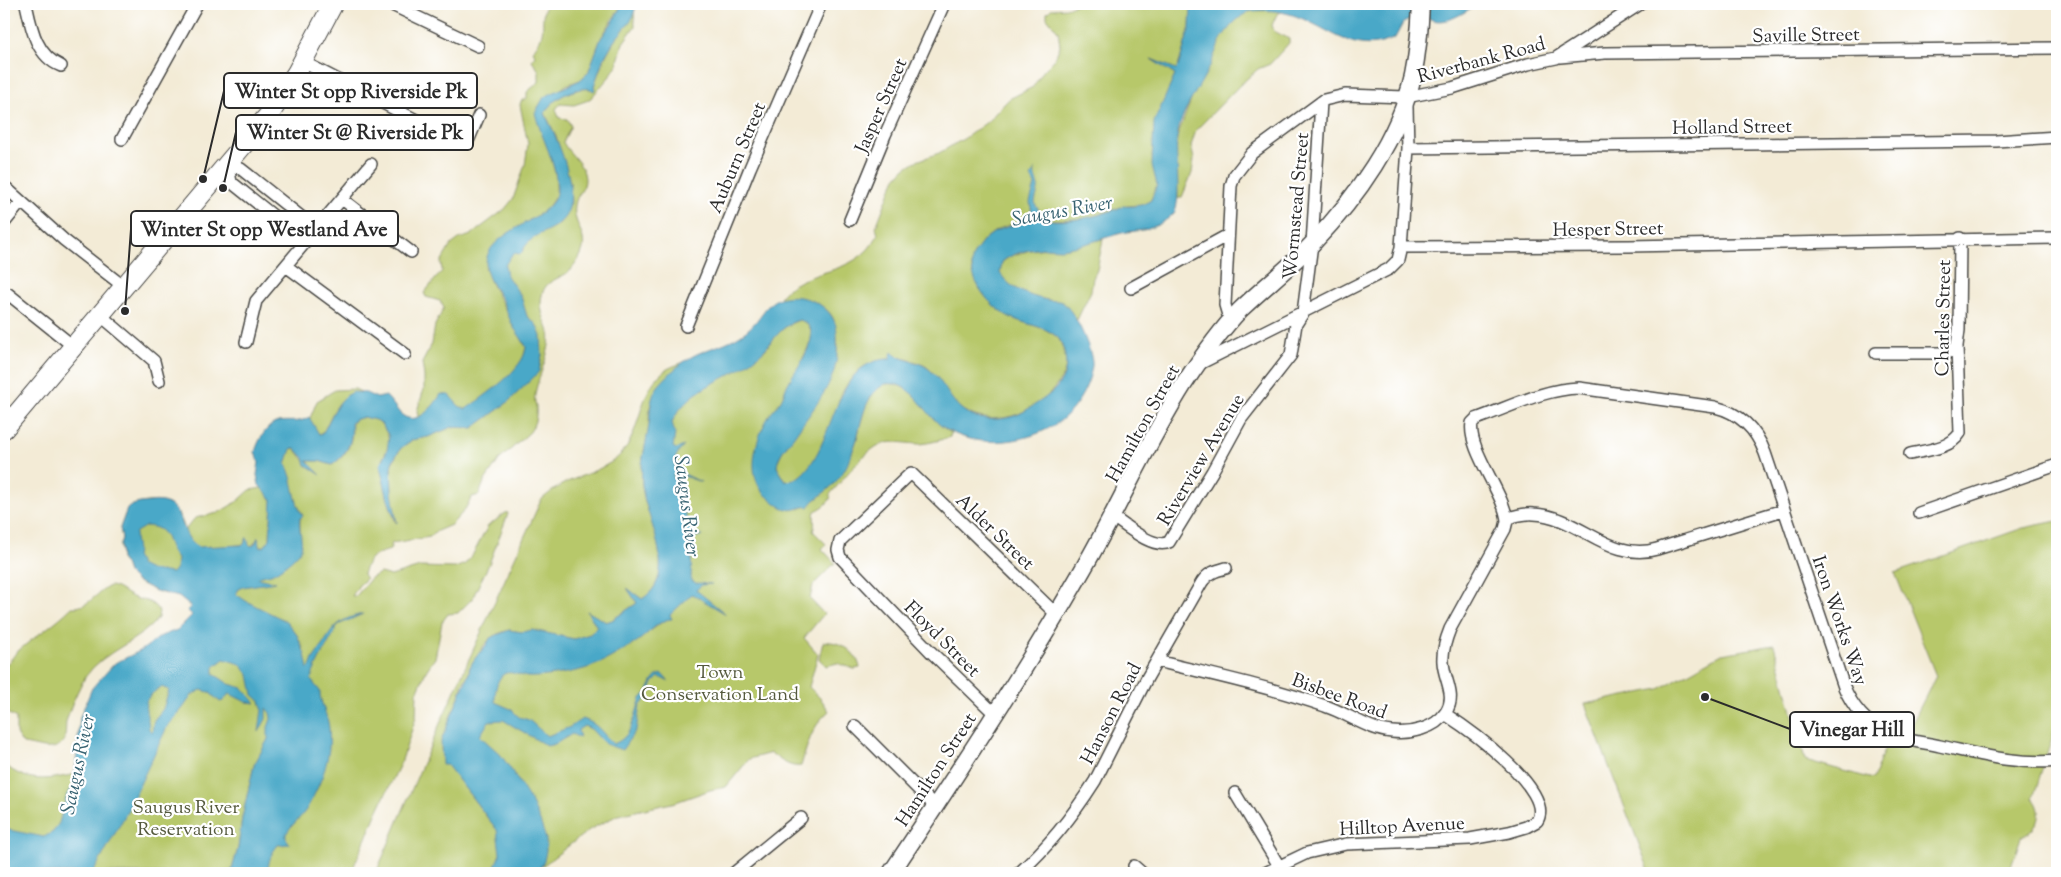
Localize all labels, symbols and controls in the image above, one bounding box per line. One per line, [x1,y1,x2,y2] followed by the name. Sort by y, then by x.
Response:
[1752,22,1861,51] street label: Saville Street
[1415,31,1549,91] street label: Riverbank Road
[849,54,915,159] street label: Jasper Street
[224,73,477,108] callout: Winter St opp Riverside Pk
[234,79,468,108] text: Winter St opp Riverside Pk
[703,98,774,218] street label: Auburn Street
[1672,114,1793,143] street label: Holland Street
[236,115,473,150] callout: Winter St @ Riverside Pk
[247,120,464,149] text: Winter St @ Riverside Pk
[1278,131,1317,281] street label: Wormstead Street
[1010,189,1115,236] water label: Saugus River
[131,211,398,246] callout: Winter St opp Westland Ave
[1552,216,1664,245] street label: Hesper Street
[141,217,387,246] text: Winter St opp Westland Ave
[1930,259,1959,377] street label: Charles Street
[1101,360,1188,488] street label: Hamilton Street
[1152,389,1252,531] street label: Riverview Avenue
[665,454,706,559] water label: Saugus River
[949,488,1040,578] street label: Alder Street
[1804,552,1874,690] street label: Iron Works Way
[897,595,986,684] street label: Floyd Street
[1075,658,1150,770] street label: Hanson Road
[641,660,799,709] park label: Town Conservation Land
[1288,668,1391,727] street label: Bisbee Road
[890,708,984,833] street label: Hamilton Street
[55,712,104,817] water label: Saugus River
[1790,712,1914,747] callout: Vinegar Hill
[1800,717,1905,746] text: Vinegar Hill
[133,795,239,844] park label: Saugus River Reservation
[1339,811,1466,844] street label: Hilltop Avenue

